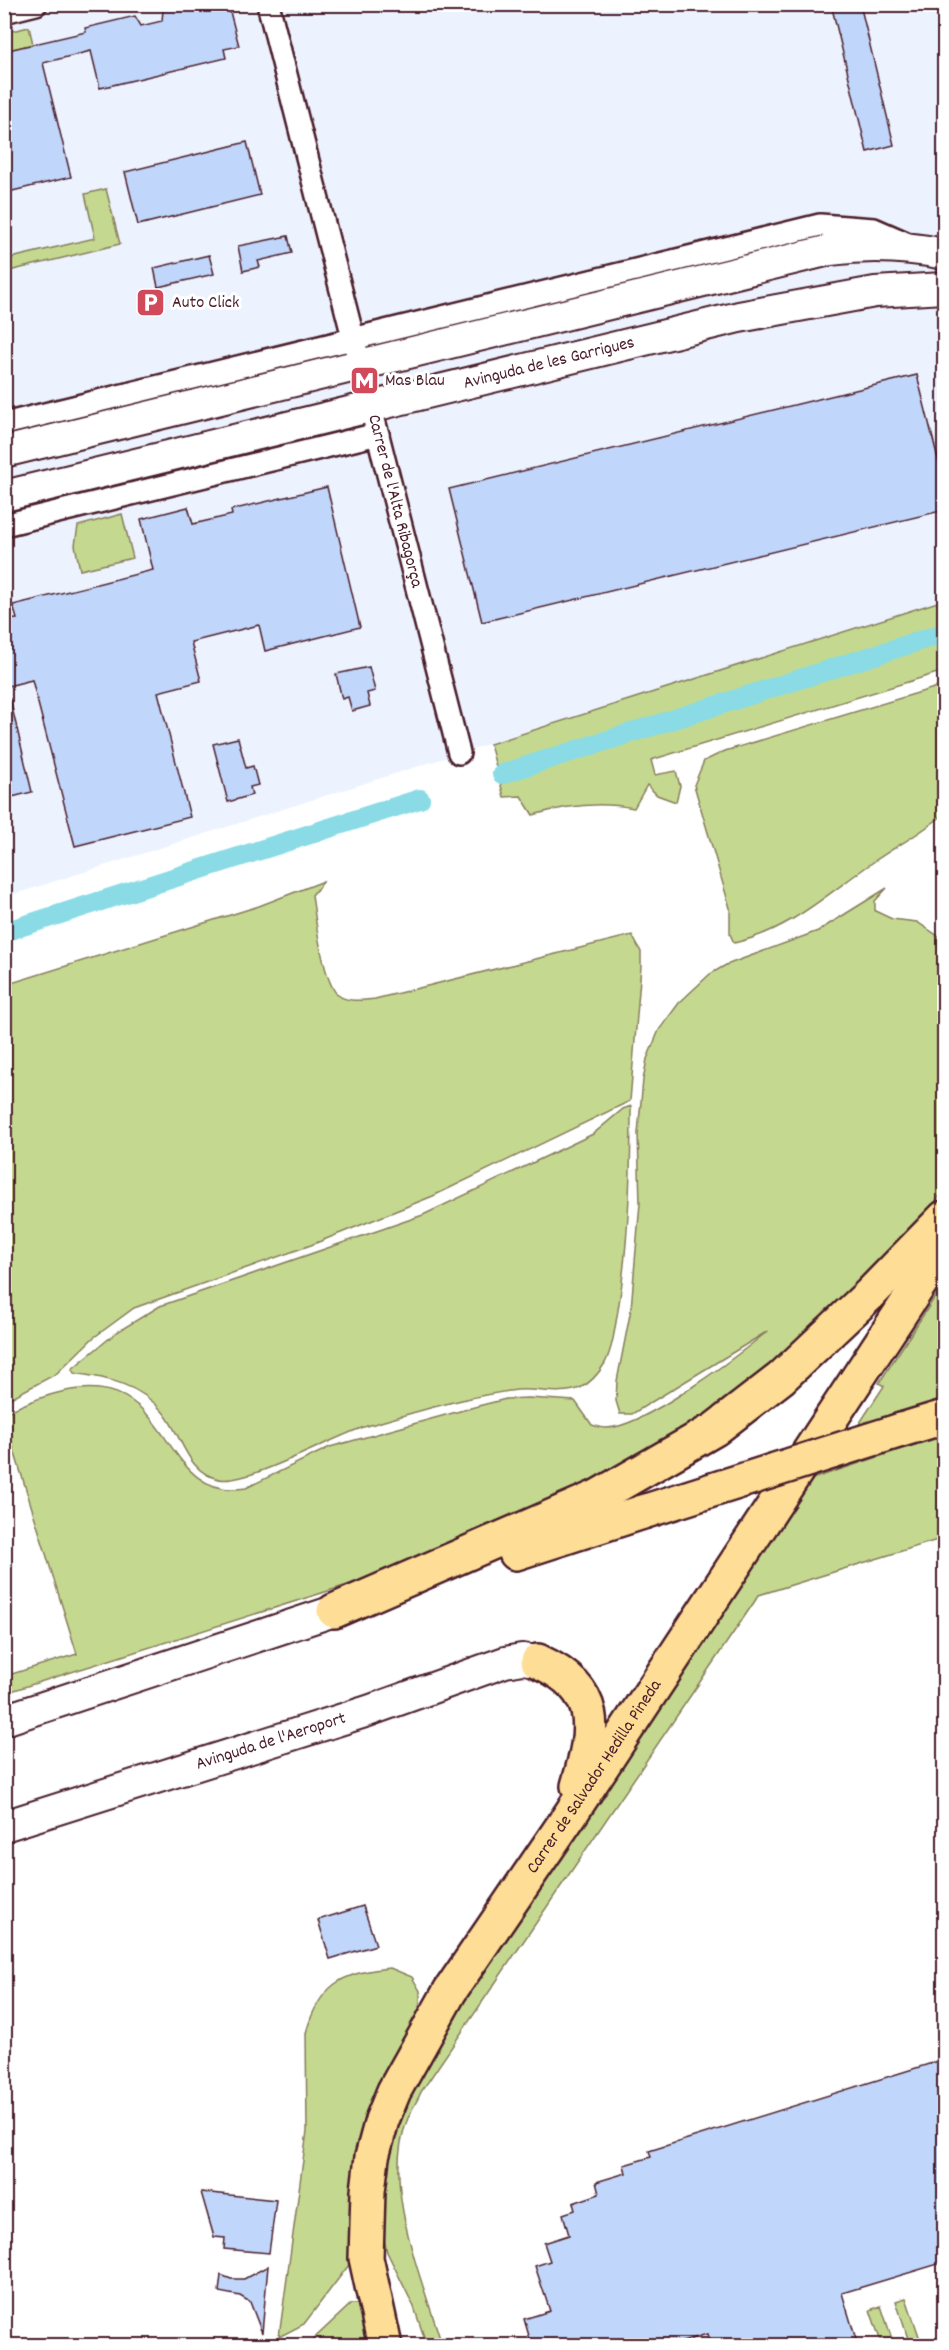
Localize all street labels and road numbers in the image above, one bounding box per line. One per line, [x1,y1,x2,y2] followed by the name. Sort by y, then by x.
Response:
[461,330,637,396] street label: Avinguda de les Garrigues
[361,412,429,591] street label: Carrer de l'Alta Ribagorça
[521,1674,669,1879] street label: Carrer de Salvador Hedilla Pineda
[193,1706,350,1777] street label: Avinguda de l'Aeroport

